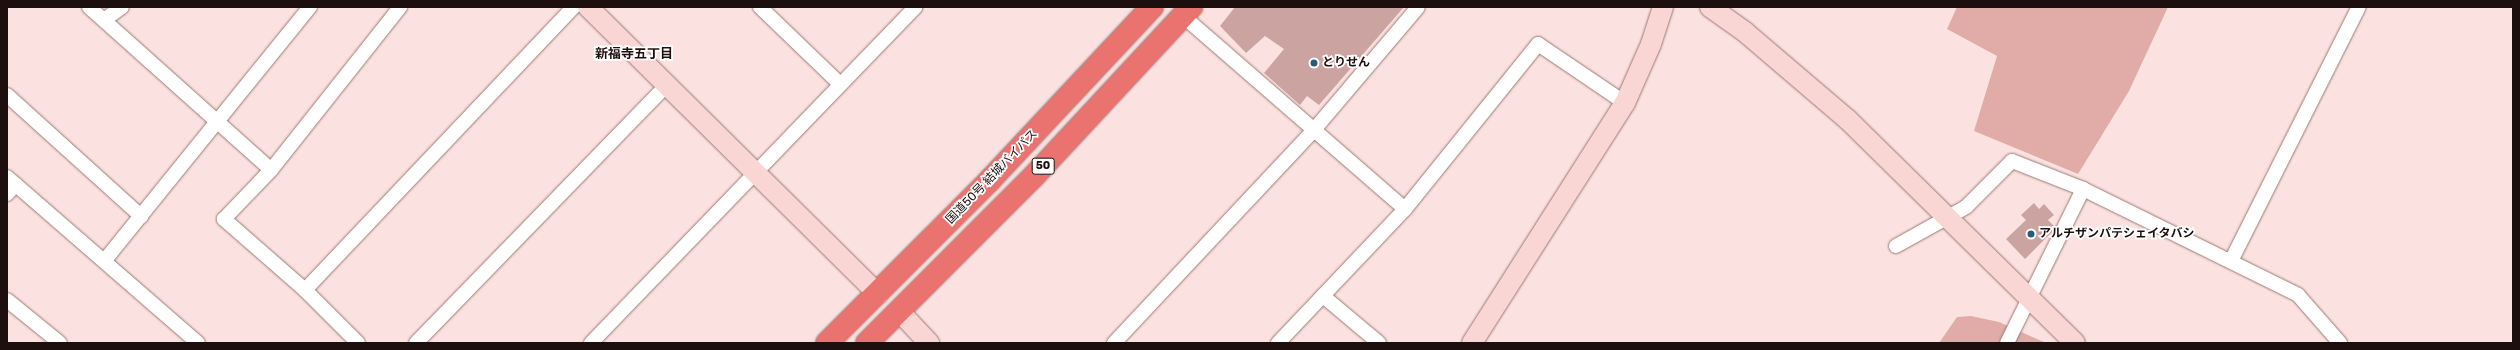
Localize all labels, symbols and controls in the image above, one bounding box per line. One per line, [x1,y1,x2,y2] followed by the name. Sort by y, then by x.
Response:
[595,46,673,62] district label: 新福寺五丁目
[1322,56,1370,70] place label: とりせん
[1309,58,1319,68] marker: とりせん
[943,127,1041,227] street label: 国道50号 結城バイパス
[1031,157,1055,175] road number: 50
[2039,227,2195,241] place label: アルチザンパテシェイタバシ
[2026,229,2036,239] marker: アルチザンパテシェイタバシ

